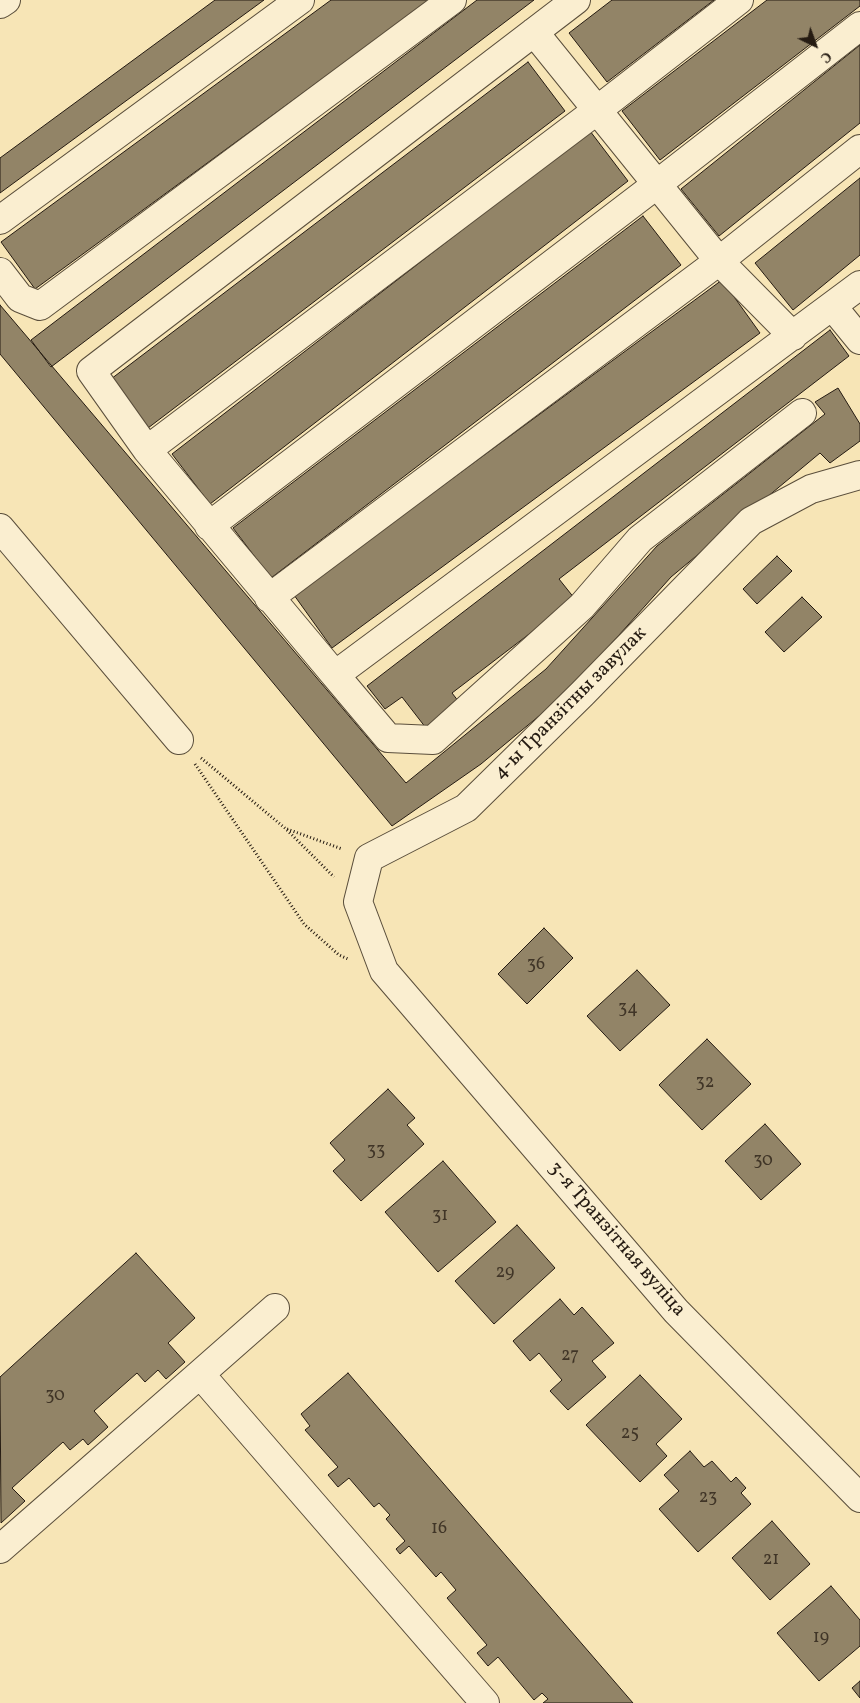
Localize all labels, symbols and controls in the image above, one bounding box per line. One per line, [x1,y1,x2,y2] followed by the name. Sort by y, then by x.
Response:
[790,20,840,70] north arrow
[816,46,835,67] text: С
[489,622,653,786] street label: 4-ы Транзітны завулак
[527,955,545,977] house number: 36
[618,999,638,1021] house number: 34
[696,1073,714,1095] house number: 32
[367,1141,385,1163] house number: 33
[753,1151,773,1173] house number: 30
[542,1157,690,1323] street label: 3-я Транзітная вуліца
[432,1206,448,1228] house number: 31
[496,1263,514,1285] house number: 29
[561,1346,579,1368] house number: 27
[45,1386,65,1408] house number: 30
[621,1424,639,1446] house number: 25
[699,1488,717,1510] house number: 23
[431,1519,447,1541] house number: 16
[763,1550,779,1572] house number: 21
[813,1628,829,1650] house number: 19

